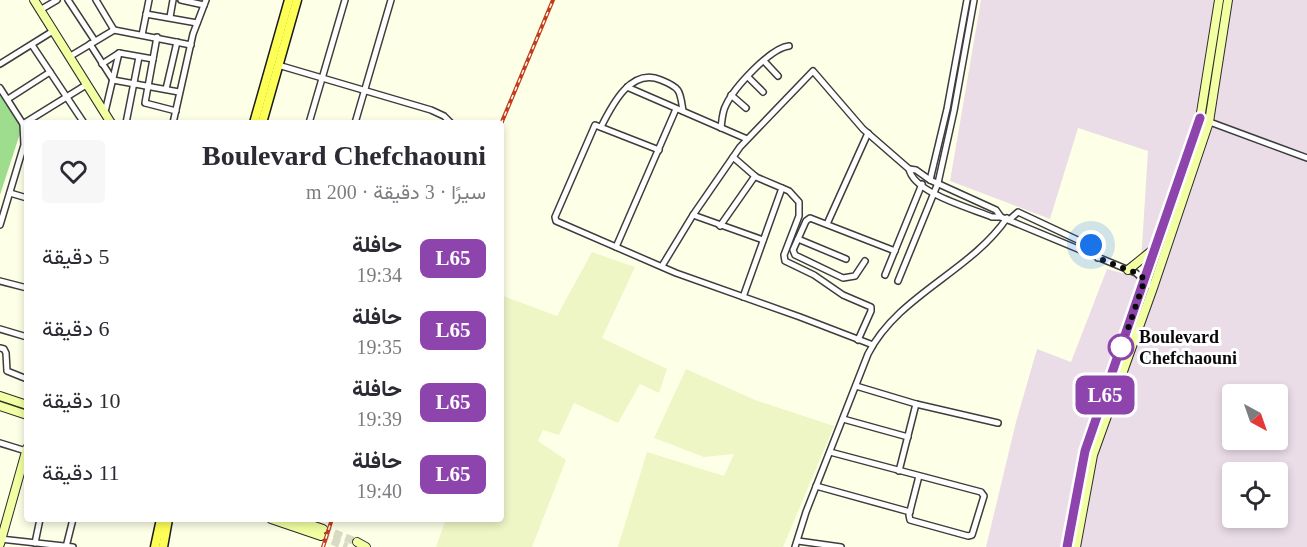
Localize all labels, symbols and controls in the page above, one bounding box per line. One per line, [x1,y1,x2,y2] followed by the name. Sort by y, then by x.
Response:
[42,140,105,203] button: heart
[202,140,486,171] text: Boulevard Chefchaouni
[306,181,486,203] text: سيرًا · 3 دقيقة · 200 m
[1076,230,1106,260] your location
[352,232,402,257] text: حافلة
[42,244,109,269] text: 5 دقيقة
[435,246,471,270] text: L65
[356,264,402,286] text: 19:34
[352,304,402,329] text: حافلة
[42,316,109,341] text: 6 دقيقة
[435,318,471,342] text: L65
[1139,327,1237,368] place label: Boulevard Chefchaouni
[1108,334,1134,360] marker: Boulevard Chefchaouni
[356,336,402,358] text: 19:35
[352,376,402,401] text: حافلة
[1070,376,1140,414] line badge: L65
[1087,383,1123,407] text: L65
[1222,384,1288,450] north arrow
[1222,384,1288,528] map controls
[42,388,120,413] text: 10 دقيقة
[435,390,471,414] text: L65
[356,408,402,430] text: 19:39
[352,448,402,473] text: حافلة
[42,460,120,485] text: 11 دقيقة
[435,462,471,486] text: L65
[1222,462,1288,528] button: locate
[356,480,402,502] text: 19:40

